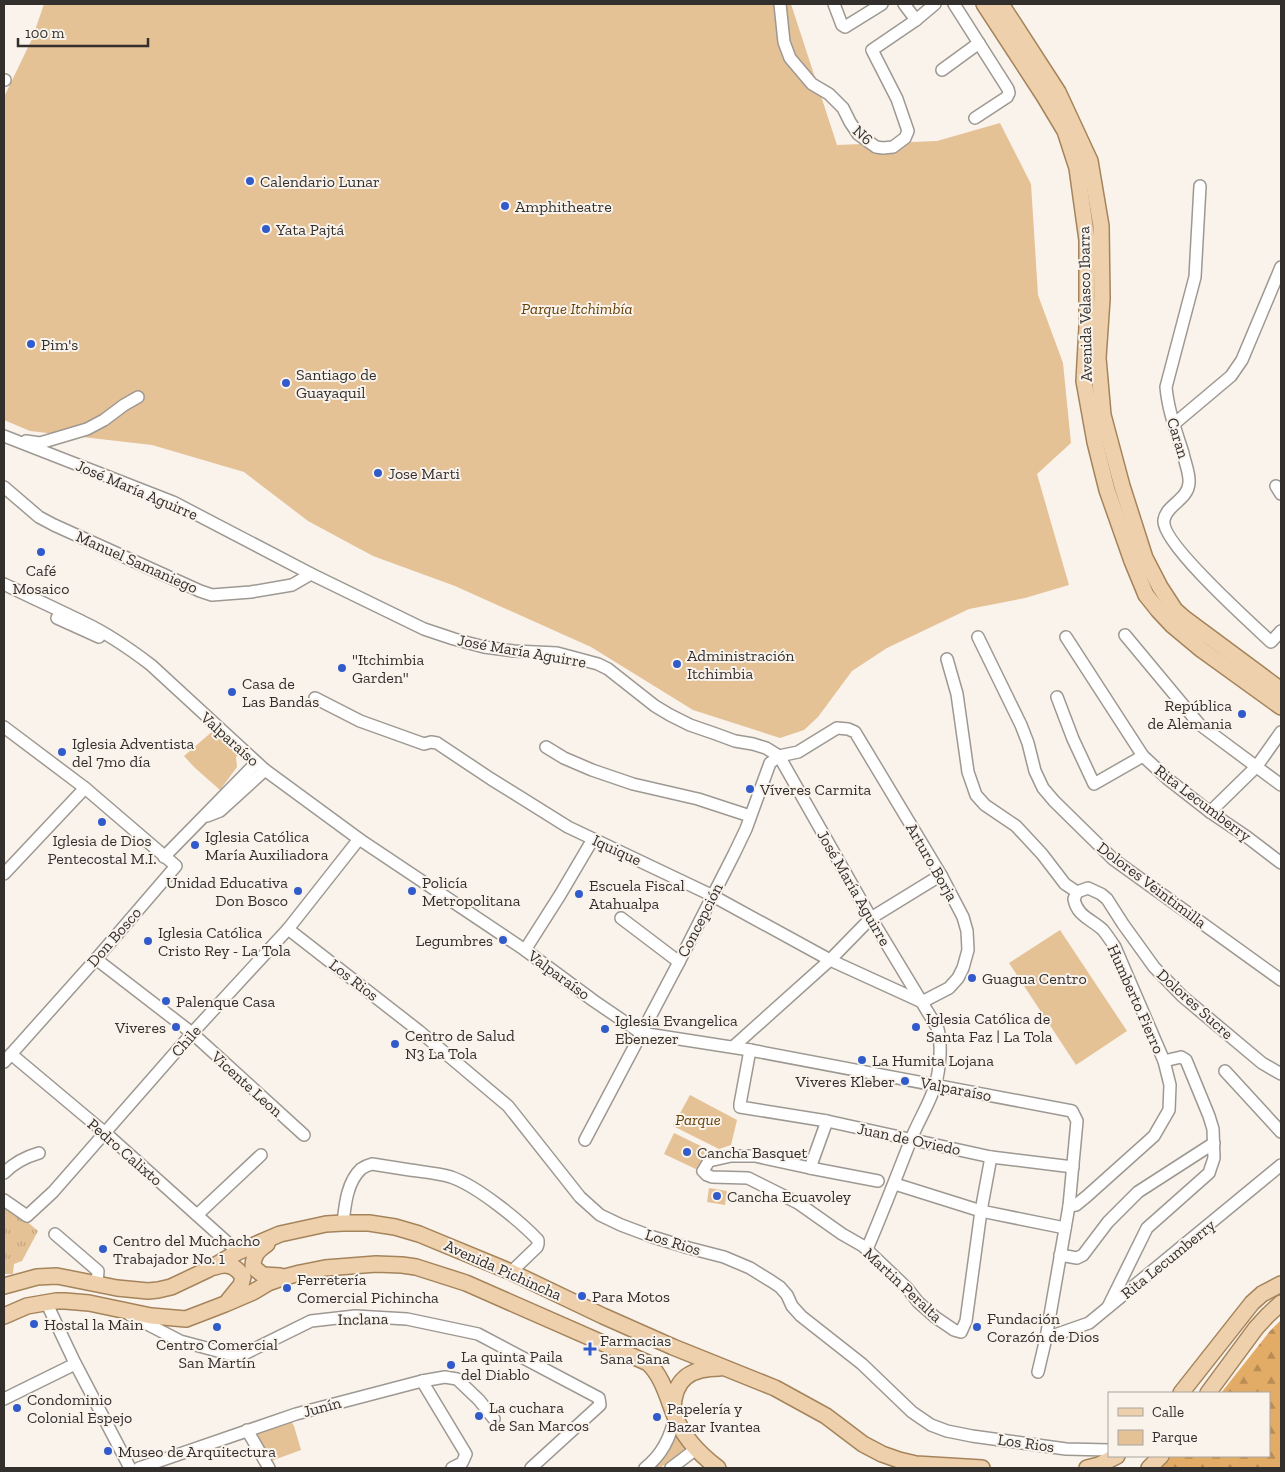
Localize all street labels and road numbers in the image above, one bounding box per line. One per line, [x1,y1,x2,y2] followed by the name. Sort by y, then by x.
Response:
[849,121,877,149] street label: N6
[1074,226,1096,382] street label: Avenida Velasco Ibarra
[1163,415,1193,461] street label: Caran
[73,456,201,524] street label: José María Aguirre
[73,527,201,597] street label: Manuel Samaniego
[456,630,588,672] street label: José María Aguirre
[196,707,263,770] street label: Valparaíso
[1151,761,1256,846] street label: Rita Lecumberry
[902,820,962,905] street label: Arturo Borja
[813,827,895,949] street label: José María Aguirre
[589,830,645,870] street label: Iquique
[1094,838,1211,932] street label: Dolores Veintimilla
[673,879,727,960] street label: Concepción
[83,903,145,971] street label: Don Bosco
[1103,941,1169,1057] street label: Humberto Fierro
[523,946,594,1004] street label: Valparaíso
[326,955,382,1005] street label: Los Rios
[1153,965,1237,1043] street label: Dolores Sucre
[167,1021,205,1061] street label: Chile
[207,1046,287,1121] street label: Vicente Leon
[918,1073,993,1105] street label: Valparaíso
[84,1114,166,1190] street label: Pedro Calixto
[856,1119,962,1159] street label: Juan de Oviedo
[1117,1215,1220,1303] street label: Rita Lecumberry
[643,1225,703,1259] street label: Los Rios
[441,1236,565,1305] street label: Avenida Pichincha
[860,1244,946,1326] street label: Martin Peralta
[338,1309,389,1329] street label: Inclana
[301,1393,344,1421] street label: Junín
[996,1430,1056,1456] street label: Los Rios

